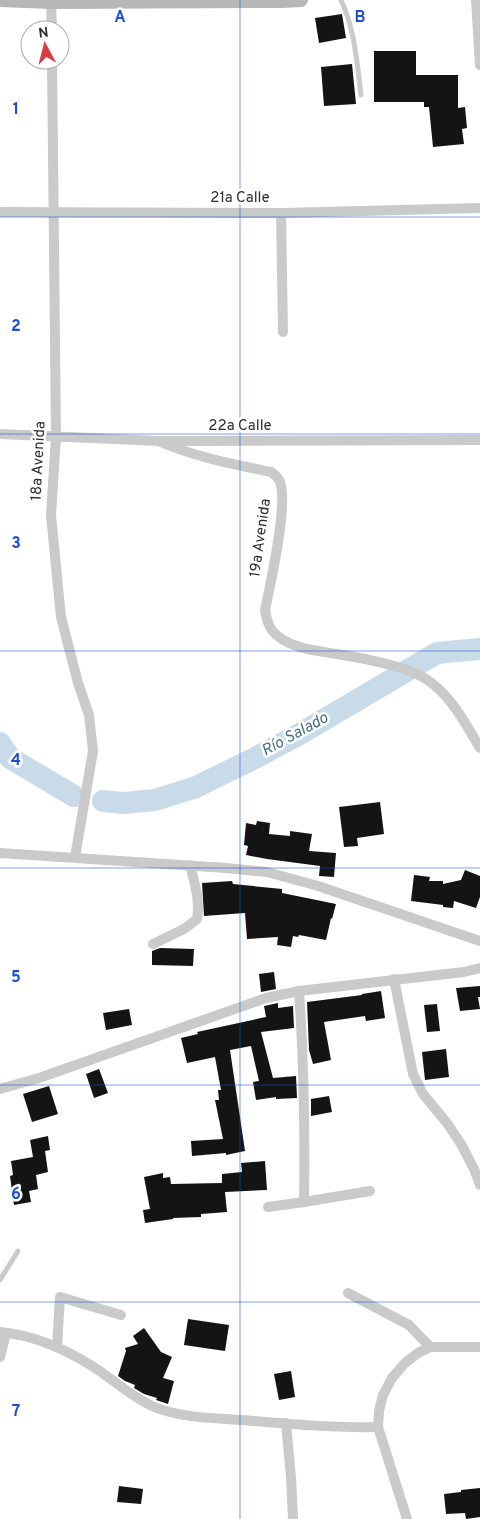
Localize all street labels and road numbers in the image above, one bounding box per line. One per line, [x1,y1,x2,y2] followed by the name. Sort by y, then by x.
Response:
[210,189,270,208] street label: 21a Calle
[208,417,272,436] street label: 22a Calle
[27,421,51,501] street label: 18a Avenida
[246,497,276,579] street label: 19a Avenida

